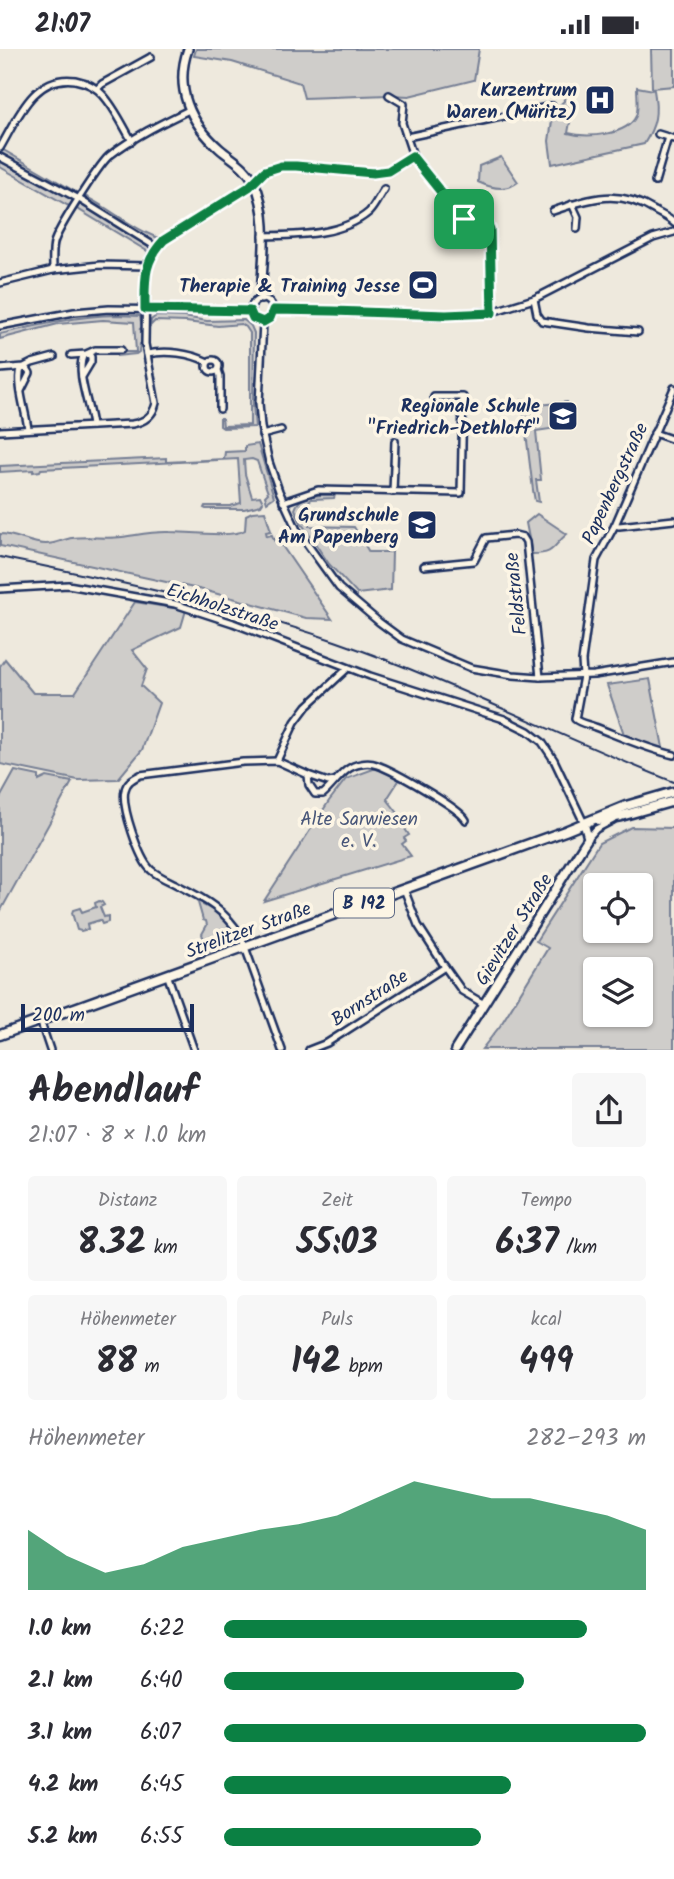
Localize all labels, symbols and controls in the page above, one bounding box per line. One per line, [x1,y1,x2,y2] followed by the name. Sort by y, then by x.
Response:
[35,4,90,46] text: 21:07
[446,76,577,128] place label: Kurzentrum Waren (Müritz)
[583,83,617,117] hospital icon: Kurzentrum Waren (Müritz)
[434,189,494,249] pin
[445,200,483,238] icon: arrive
[406,268,440,302] sports icon: Therapie & Training Jesse
[179,272,400,302] place label: Therapie & Training Jesse
[367,392,540,444] place label: Regionale Schule "Friedrich-Dethloff"
[546,399,580,433] school or university icon: Regionale Schule "Friedrich-Dethloff"
[575,418,657,550] street label: Papenbergstraße
[278,501,399,553] place label: Grundschule Am Papenberg
[405,508,439,542] school or university icon: Grundschule Am Papenberg
[498,551,536,637] street label: Feldstraße
[162,576,283,640] street label: Eichholzstraße
[300,805,418,857] park label: Alte Sarwiesen e. V.
[468,868,561,992] street label: Gievitzer Straße
[583,873,653,1027] map controls
[583,873,653,943] button: locate
[334,889,394,917] road number: B 192
[182,894,316,968] street label: Strelitzer Straße
[583,957,653,1027] button: layers
[325,962,415,1035] street label: Bornstraße
[21,1001,194,1032] scale bar
[32,1001,85,1031] text: 200 m
[28,1062,198,1122] text: Abendlauf
[572,1073,646,1147] button: share
[28,1118,206,1154] text: 21:07 · 8 × 1.0 km
[98,1186,157,1216] text: Distanz
[321,1186,353,1216] text: Zeit
[521,1186,572,1216] text: Tempo
[78,1216,146,1272] text: 8.32
[296,1216,378,1272] text: 55:03
[496,1216,559,1272] text: 6:37
[146,1233,178,1263] text: km
[559,1233,597,1263] text: /km
[80,1305,176,1335] text: Höhenmeter
[321,1305,353,1335] text: Puls
[531,1305,562,1335] text: kcal
[96,1335,137,1391] text: 88
[291,1335,341,1391] text: 142
[519,1335,574,1391] text: 499
[137,1352,160,1382] text: m
[341,1352,383,1382] text: bpm
[28,1421,144,1457] text: Höhenmeter
[526,1421,646,1457] text: 282–293 m
[28,1611,91,1647] text: 1.0 km
[140,1611,185,1647] text: 6:22
[28,1663,93,1699] text: 2.1 km
[140,1663,183,1699] text: 6:40
[28,1715,92,1751] text: 3.1 km
[140,1715,181,1751] text: 6:07
[28,1767,98,1803] text: 4.2 km
[140,1767,183,1803] text: 6:45
[28,1819,98,1855] text: 5.2 km
[140,1819,183,1855] text: 6:55

